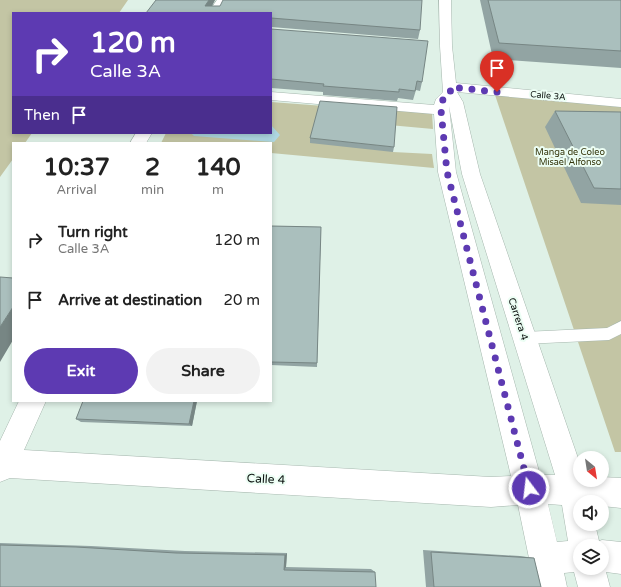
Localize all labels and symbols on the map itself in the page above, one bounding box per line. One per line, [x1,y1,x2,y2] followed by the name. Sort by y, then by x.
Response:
[480,51,514,92] pin
[530,89,566,103] street label: Calle 3A
[535,147,605,168] park label: Manga de Coleo Misael Alfonso
[505,296,531,342] street label: Carrera 4
[573,451,609,487] north arrow
[508,467,550,509] position arrow
[246,471,286,487] street label: Calle 4

